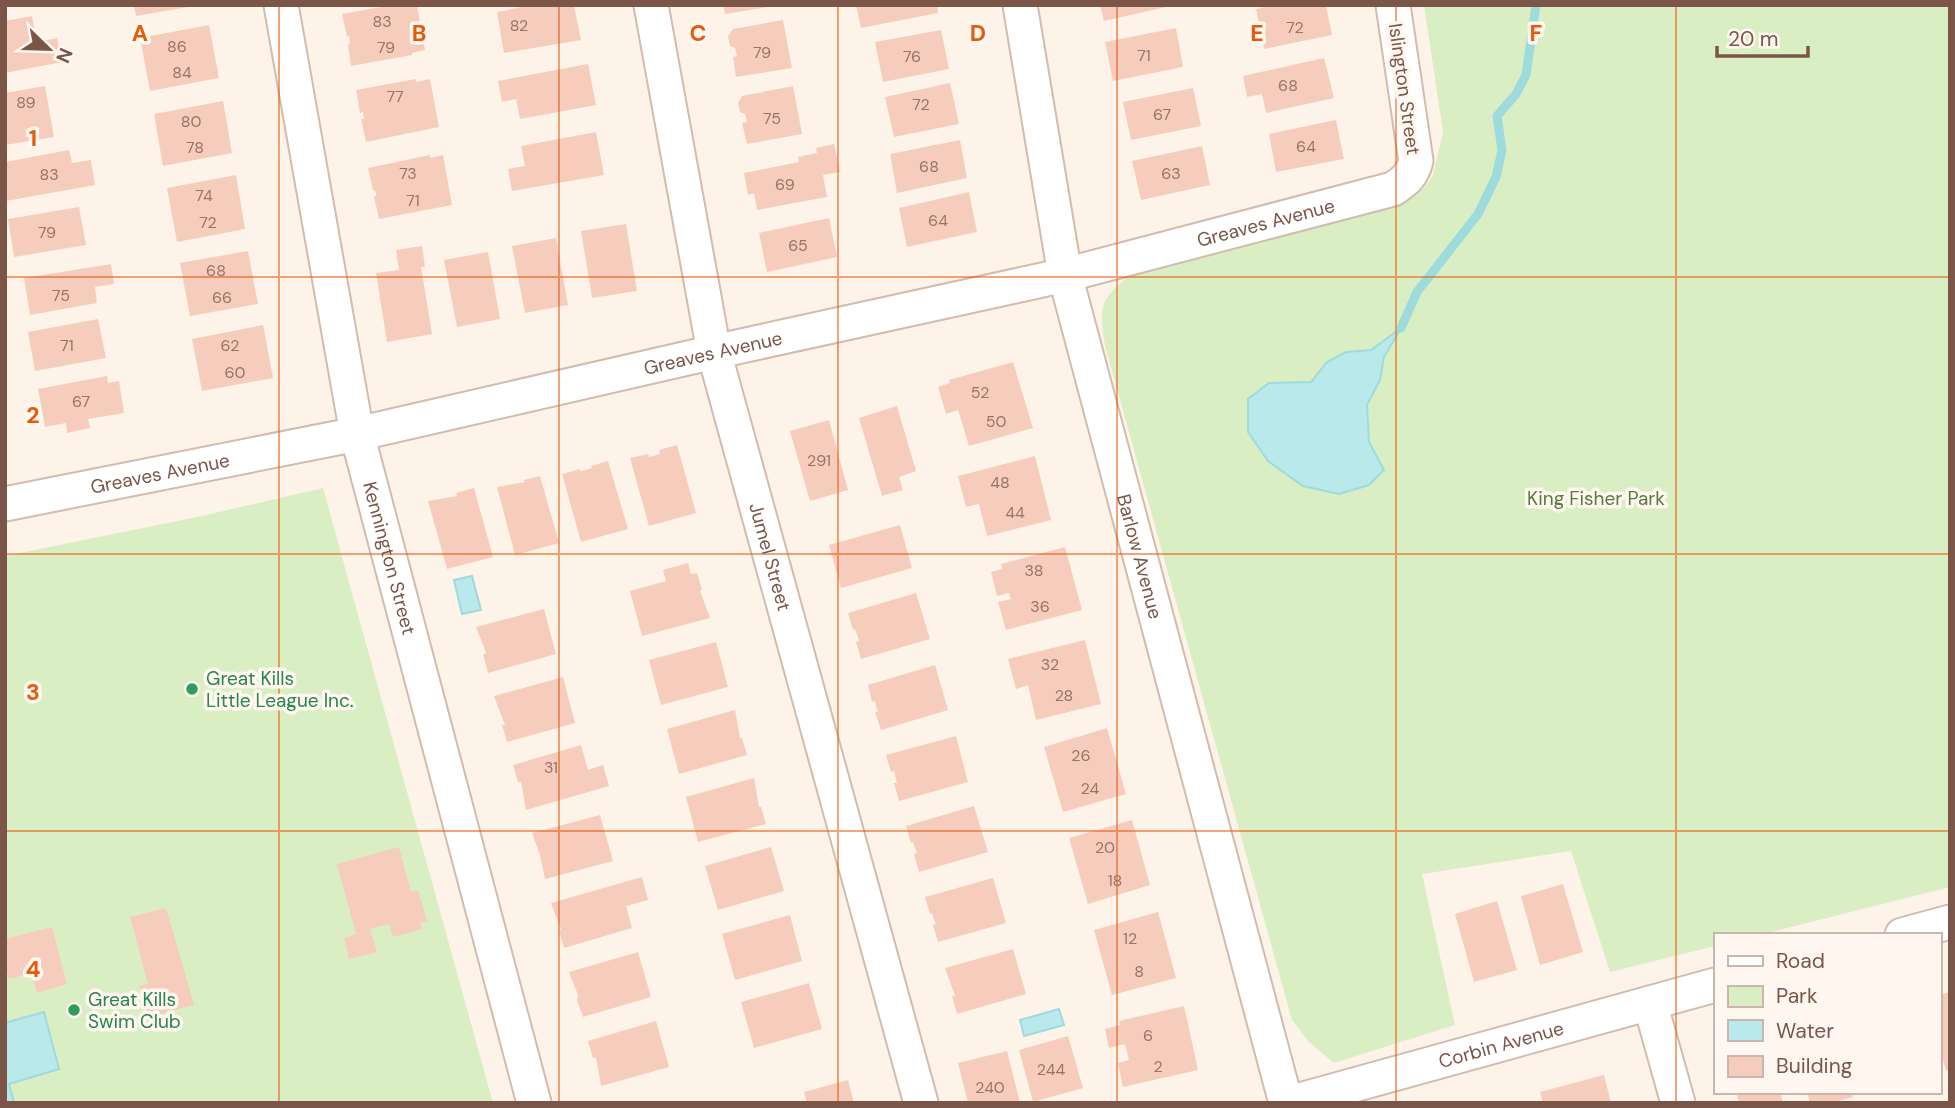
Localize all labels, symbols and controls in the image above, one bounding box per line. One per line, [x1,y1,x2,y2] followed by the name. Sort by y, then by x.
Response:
[372,11,392,32] house number: 83
[14,14,84,84] north arrow
[1717,14,1808,58] scale bar
[510,15,528,36] house number: 82
[1286,17,1304,38] house number: 72
[132,18,148,48] text: A
[412,18,426,48] text: B
[690,18,706,48] text: C
[970,18,986,48] text: D
[1250,18,1264,48] text: E
[1530,18,1543,48] text: F
[1383,22,1426,156] street label: Islington Street
[1728,25,1779,53] text: 20 m
[167,36,187,57] house number: 86
[377,37,395,58] house number: 79
[753,42,771,63] house number: 79
[50,44,78,67] text: N
[1137,45,1151,66] house number: 71
[903,46,921,67] house number: 76
[172,62,192,83] house number: 84
[1278,75,1298,96] house number: 68
[386,86,404,107] house number: 77
[16,92,36,113] house number: 89
[912,94,930,115] house number: 72
[1153,104,1171,125] house number: 67
[763,108,781,129] house number: 75
[181,111,201,132] house number: 80
[29,123,37,153] text: 1
[1296,136,1316,157] house number: 64
[186,137,204,158] house number: 78
[919,156,939,177] house number: 68
[399,163,417,184] house number: 73
[1161,163,1181,184] house number: 63
[39,164,59,185] house number: 83
[775,174,795,195] house number: 69
[195,185,213,206] house number: 74
[406,190,420,211] house number: 71
[1194,193,1337,253] street label: Greaves Avenue
[928,210,948,231] house number: 64
[199,212,217,233] house number: 72
[38,222,56,243] house number: 79
[788,235,808,256] house number: 65
[206,260,226,281] house number: 68
[52,285,70,306] house number: 75
[212,287,232,308] house number: 66
[641,325,785,381] street label: Greaves Avenue
[60,335,74,356] house number: 71
[221,335,239,356] house number: 62
[225,362,246,383] house number: 60
[971,382,989,403] house number: 52
[72,391,90,412] house number: 67
[26,400,40,430] text: 2
[986,411,1006,432] house number: 50
[88,448,232,500] street label: Greaves Avenue
[807,450,831,471] house number: 291
[990,472,1010,493] house number: 48
[357,479,422,638] street label: Kennington Street
[1527,486,1665,511] park label: King Fisher Park
[1111,491,1168,622] street label: Barlow Avenue
[743,500,797,614] street label: Jumel Street
[1005,502,1025,523] house number: 44
[1024,560,1044,581] house number: 38
[1030,596,1050,617] house number: 36
[1041,654,1059,675] house number: 32
[206,666,354,713] place label: Great Kills Little League Inc.
[26,677,40,707] text: 3
[184,681,200,697] marker: Great Kills Little League Inc.
[1055,685,1073,706] house number: 28
[1071,745,1091,766] house number: 26
[544,757,558,778] house number: 31
[1081,778,1100,799] house number: 24
[1095,837,1115,858] house number: 20
[1108,870,1122,891] house number: 18
[1123,928,1137,949] house number: 12
[1714,933,1941,1094] legend
[1776,947,1825,975] text: Road
[26,954,41,984] text: 4
[1134,961,1144,982] house number: 8
[1776,982,1818,1010] text: Park
[88,987,181,1034] place label: Great Kills Swim Club
[66,1002,82,1018] marker: Great Kills Swim Club
[1436,1015,1567,1074] street label: Corbin Avenue
[1776,1017,1834,1045] text: Water
[1143,1025,1153,1046] house number: 6
[1776,1052,1853,1080] text: Building
[1153,1056,1163,1077] house number: 2
[1037,1059,1065,1080] house number: 244
[975,1077,1005,1098] house number: 240

